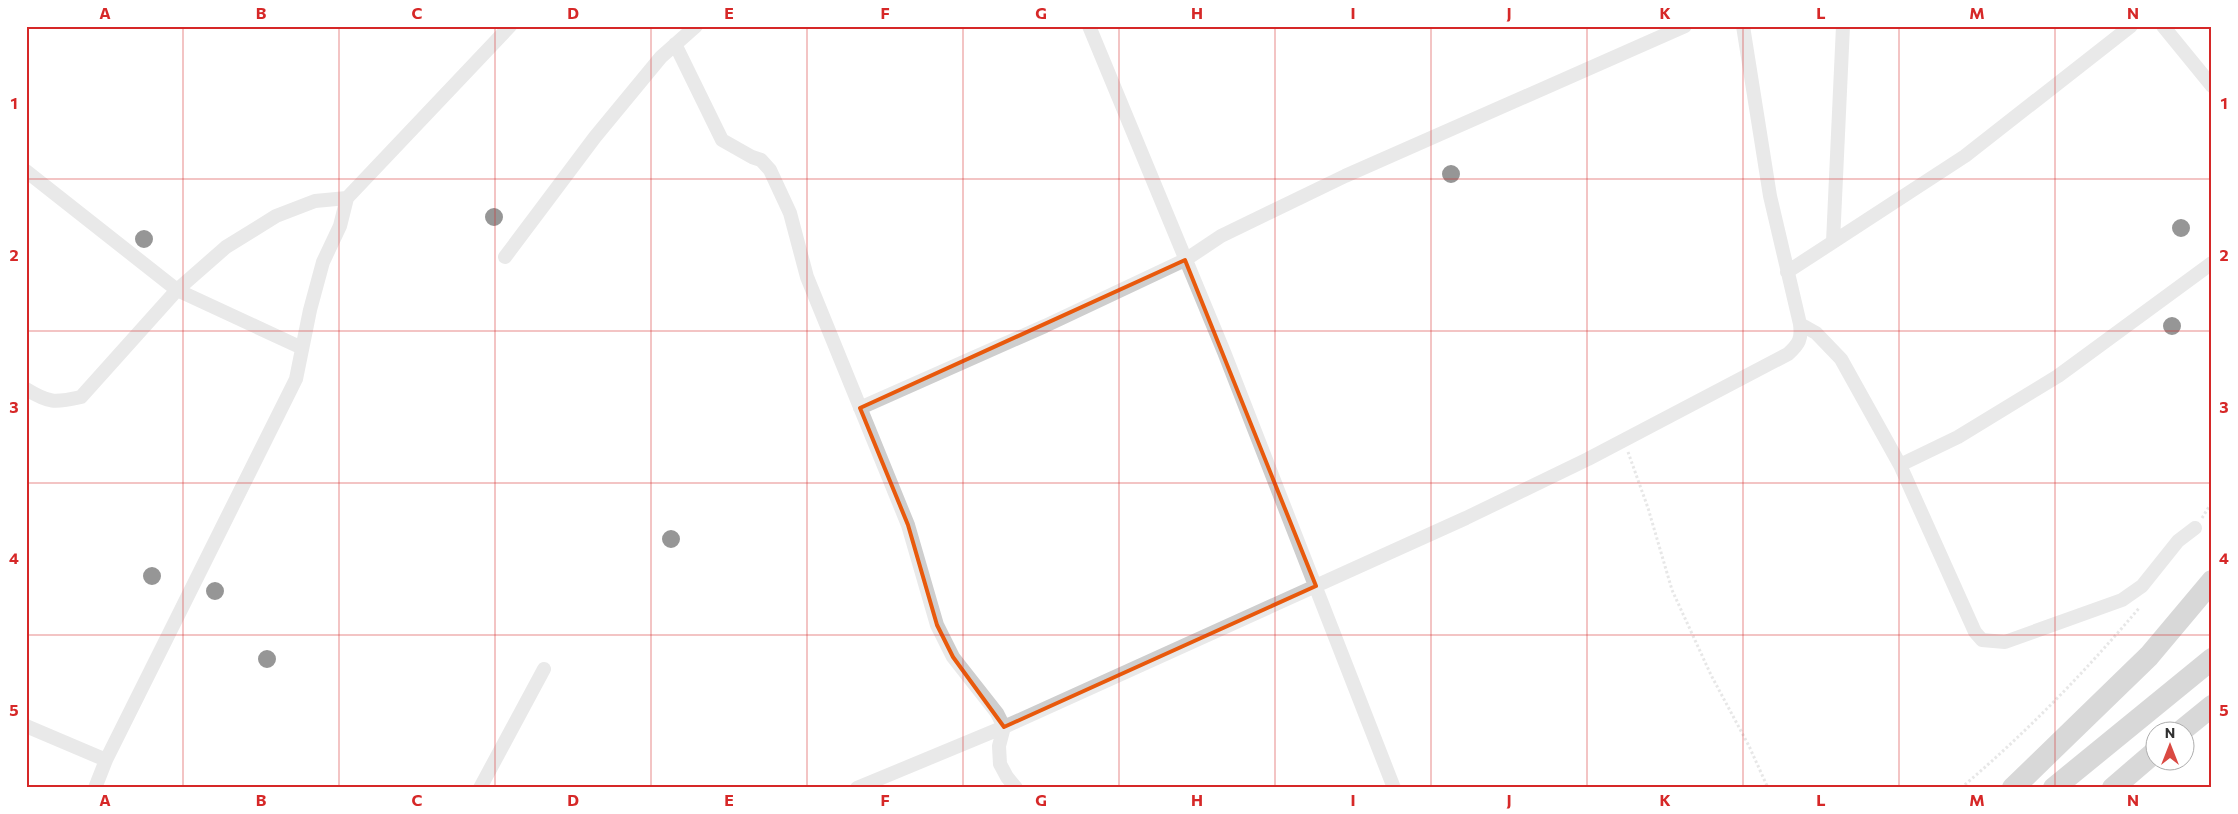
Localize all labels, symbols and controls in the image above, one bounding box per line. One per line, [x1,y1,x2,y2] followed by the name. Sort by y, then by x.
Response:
[99,3,111,22] text: A
[256,3,267,22] text: B
[412,3,423,22] text: C
[567,3,579,22] text: D
[724,3,734,22] text: E
[880,3,890,22] text: F
[1035,3,1047,22] text: G
[1191,3,1203,22] text: H
[1350,3,1356,22] text: I
[1506,3,1512,22] text: J
[1659,3,1671,22] text: K
[1816,3,1826,22] text: L
[1969,3,1985,22] text: M
[2127,3,2139,22] text: N
[10,93,18,112] text: 1
[2220,93,2228,112] text: 1
[9,245,19,264] text: 2
[2219,245,2229,264] text: 2
[9,397,19,416] text: 3
[2219,397,2229,416] text: 3
[9,548,19,567] text: 4
[2219,548,2229,567] text: 4
[9,700,19,719] text: 5
[2219,700,2229,719] text: 5
[2146,722,2196,772] north arrow
[2165,724,2175,741] text: N
[99,790,111,809] text: A
[256,790,267,809] text: B
[412,790,423,809] text: C
[567,790,579,809] text: D
[724,790,734,809] text: E
[880,790,890,809] text: F
[1035,790,1047,809] text: G
[1191,790,1203,809] text: H
[1350,790,1356,809] text: I
[1506,790,1512,809] text: J
[1659,790,1671,809] text: K
[1816,790,1826,809] text: L
[1969,790,1985,809] text: M
[2127,790,2139,809] text: N

